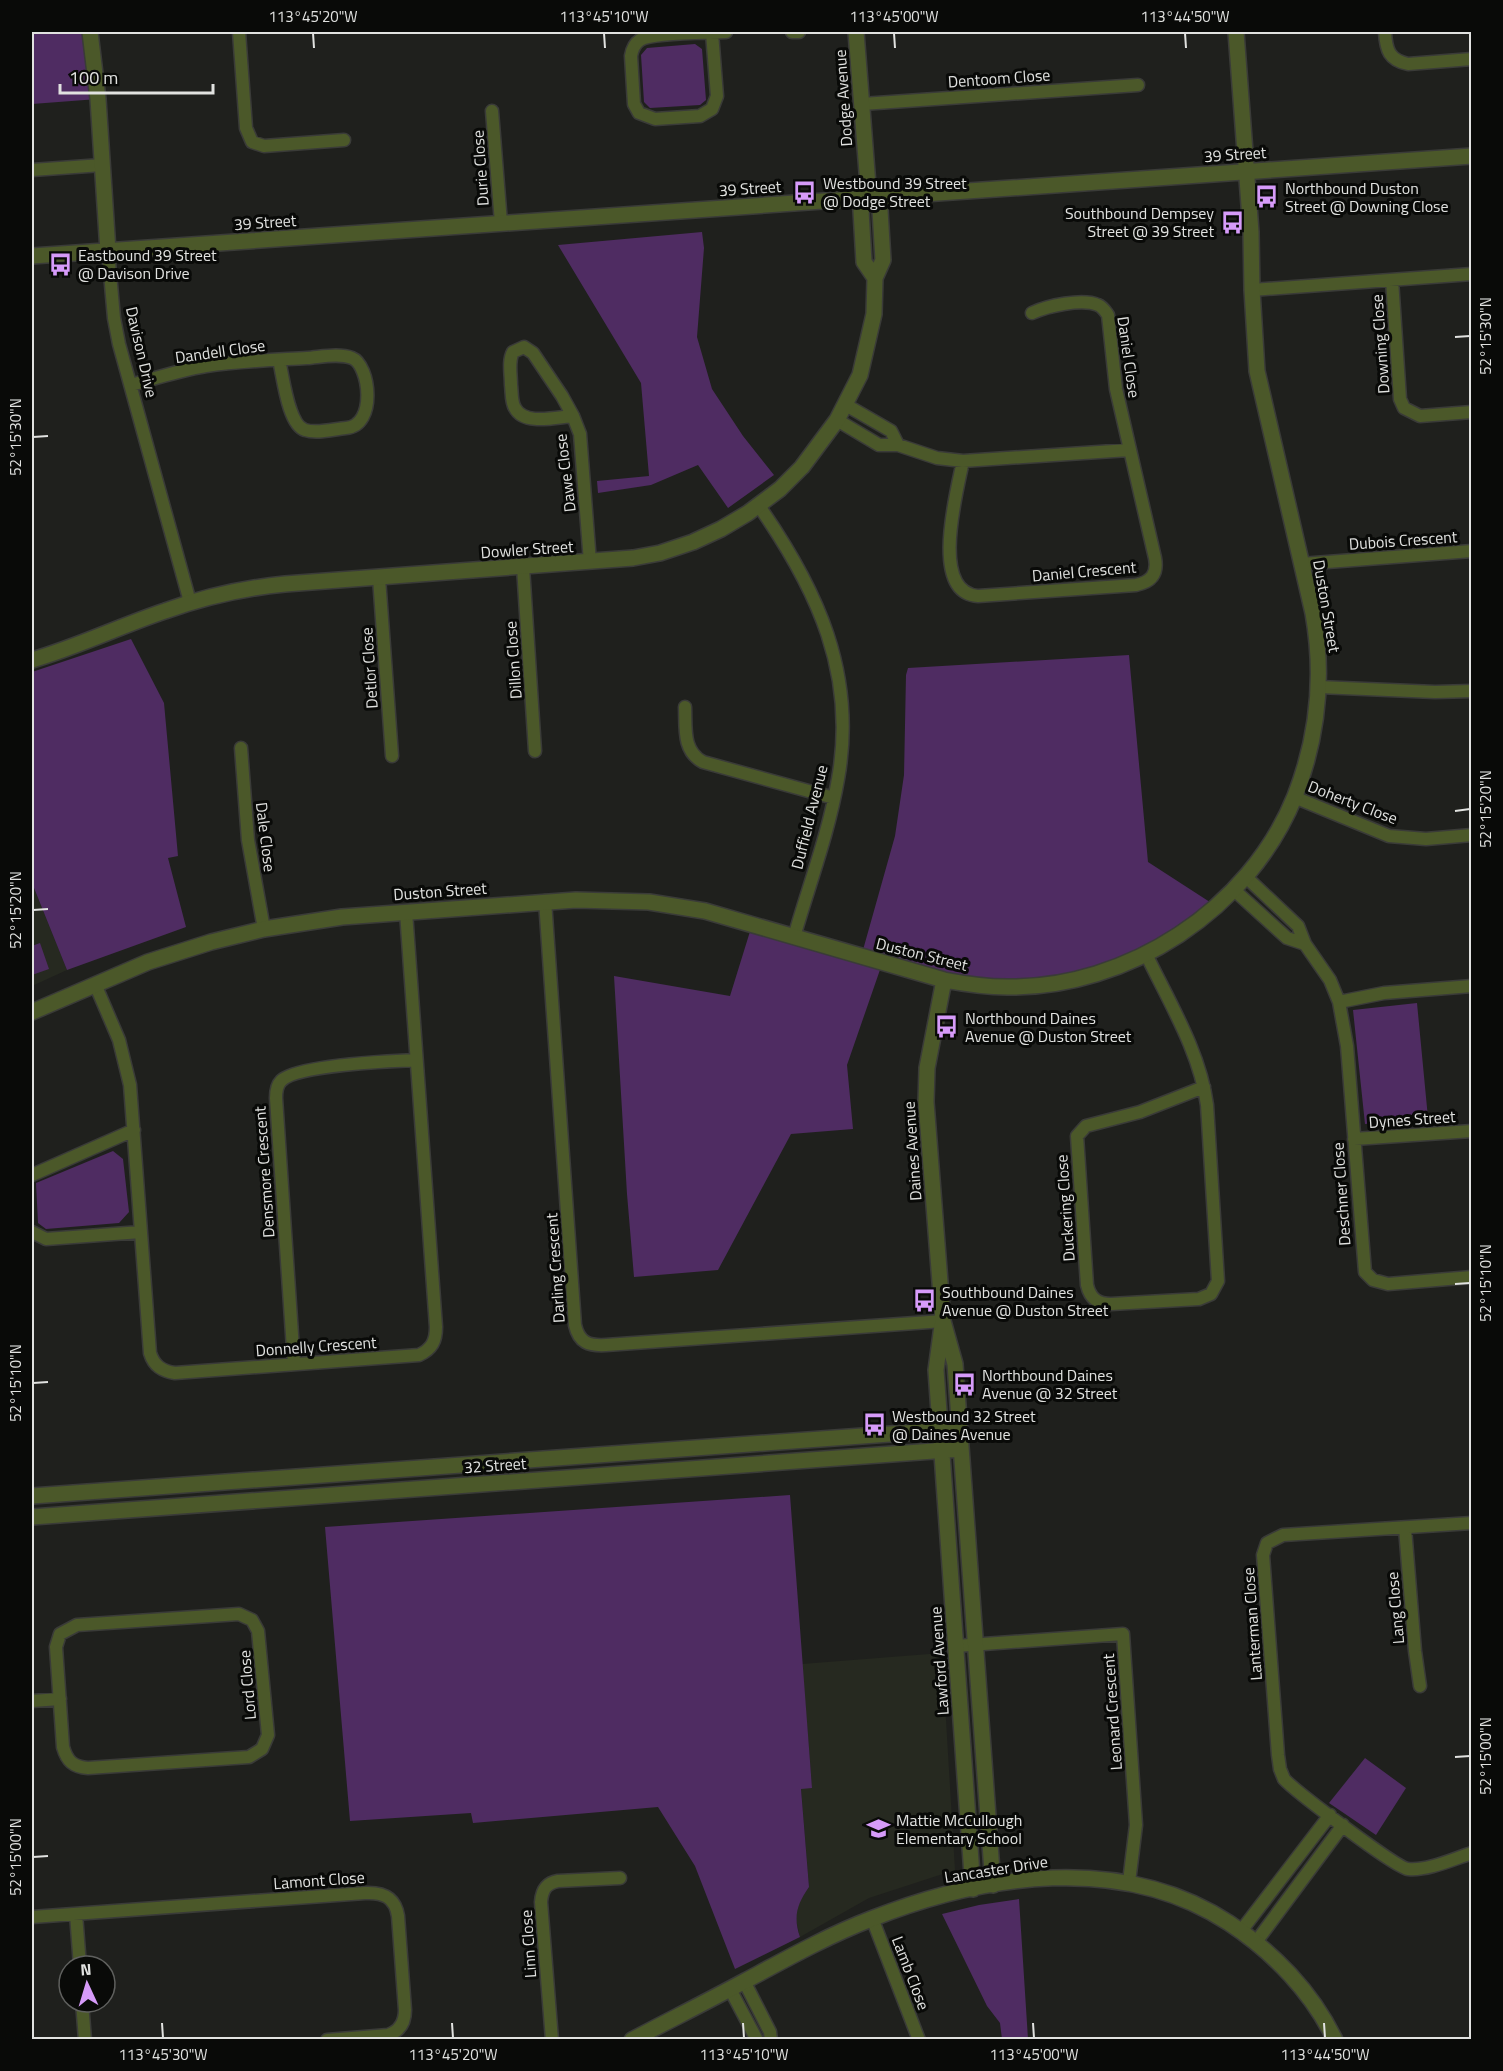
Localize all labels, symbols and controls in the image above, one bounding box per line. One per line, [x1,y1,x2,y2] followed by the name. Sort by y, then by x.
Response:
[268,5,358,28] text: 113°45'20"W
[559,5,649,28] text: 113°45'10"W
[849,5,939,28] text: 113°45'00"W
[1140,5,1230,28] text: 113°44'50"W
[828,49,858,147] street label: Dodge Avenue
[60,57,213,95] scale bar
[947,62,1051,94] street label: Dentoom Close
[69,64,118,91] text: 100 m
[465,129,495,207] street label: Durie Close
[1203,140,1267,168] street label: 39 Street
[823,171,967,213] place label: Westbound 39 Street @ Dodge Street
[718,174,782,202] street label: 39 Street
[1285,176,1449,218] place label: Northbound Duston Street @ Downing Close
[792,179,818,205] bus stop icon: Westbound 39 Street @ Dodge Street
[1254,184,1280,210] bus stop icon: Northbound Duston Street @ Downing Close
[1065,201,1214,243] place label: Southbound Dempsey Street @ 39 Street
[233,208,297,236] street label: 39 Street
[1219,209,1245,235] bus stop icon: Southbound Dempsey Street @ 39 Street
[78,243,217,285] place label: Eastbound 39 Street @ Davison Drive
[47,251,73,277] bus stop icon: Eastbound 39 Street @ Davison Drive
[1365,293,1395,395] street label: Downing Close
[1474,297,1497,375] text: 52°15'30"N
[120,304,164,400] street label: Davison Drive
[1111,315,1147,399] street label: Daniel Close
[173,333,267,369] street label: Dandell Close
[4,398,27,476] text: 52°15'30"N
[548,433,582,513] street label: Dawe Close
[1348,524,1458,556] street label: Dubois Crescent
[480,534,575,564] street label: Dowler Street
[1031,554,1137,588] street label: Daniel Crescent
[1307,558,1347,655] street label: Duston Street
[498,620,528,700] street label: Dillon Close
[354,626,384,710] street label: Detlor Close
[784,762,834,872] street label: Duffield Avenue
[1474,770,1497,848] text: 52°15'20"N
[1305,774,1401,830] street label: Doherty Close
[250,801,282,873] street label: Dale Close
[4,871,27,949] text: 52°15'20"N
[392,876,488,906] street label: Duston Street
[874,931,971,977] street label: Duston Street
[965,1006,1132,1048] place label: Northbound Daines Avenue @ Duston Street
[934,1014,960,1040] bus stop icon: Northbound Daines Avenue @ Duston Street
[897,1101,927,1201] street label: Daines Avenue
[1368,1104,1457,1134] street label: Dynes Street
[247,1105,281,1239] street label: Densmore Crescent
[1325,1142,1357,1246] street label: Deschner Close
[1049,1154,1081,1262] street label: Duckering Close
[539,1212,571,1324] street label: Darling Crescent
[1474,1244,1497,1322] text: 52°15'10"N
[942,1280,1109,1322] place label: Southbound Daines Avenue @ Duston Street
[911,1288,937,1314] bus stop icon: Southbound Daines Avenue @ Duston Street
[255,1330,378,1362] street label: Donnelly Crescent
[4,1344,27,1422] text: 52°15'10"N
[982,1363,1118,1405] place label: Northbound Daines Avenue @ 32 Street
[951,1371,977,1397] bus stop icon: Northbound Daines Avenue @ 32 Street
[892,1404,1036,1446] place label: Westbound 32 Street @ Daines Avenue
[861,1412,887,1438] bus stop icon: Westbound 32 Street @ Daines Avenue
[463,1451,527,1479] street label: 32 Street
[1236,1567,1268,1681] street label: Lanterman Close
[1380,1571,1410,1645] street label: Lang Close
[923,1606,955,1716] street label: Lawford Avenue
[232,1649,262,1721] street label: Lord Close
[1096,1653,1128,1771] street label: Leonard Crescent
[1474,1717,1497,1795] text: 52°15'00"N
[896,1808,1022,1850] place label: Mattie McCullough Elementary School
[865,1816,891,1842] school or university icon: Mattie McCullough Elementary School
[4,1818,27,1896] text: 52°15'00"N
[943,1849,1049,1889] street label: Lancaster Drive
[272,1865,366,1895] street label: Lamont Close
[514,1909,542,1979] street label: Linn Close
[886,1933,936,2013] street label: Lamb Close
[57,1954,117,2014] north arrow
[80,1957,92,1981] text: N
[118,2043,208,2066] text: 113°45'30"W
[408,2043,498,2066] text: 113°45'20"W
[699,2043,789,2066] text: 113°45'10"W
[989,2043,1079,2066] text: 113°45'00"W
[1280,2043,1370,2066] text: 113°44'50"W

